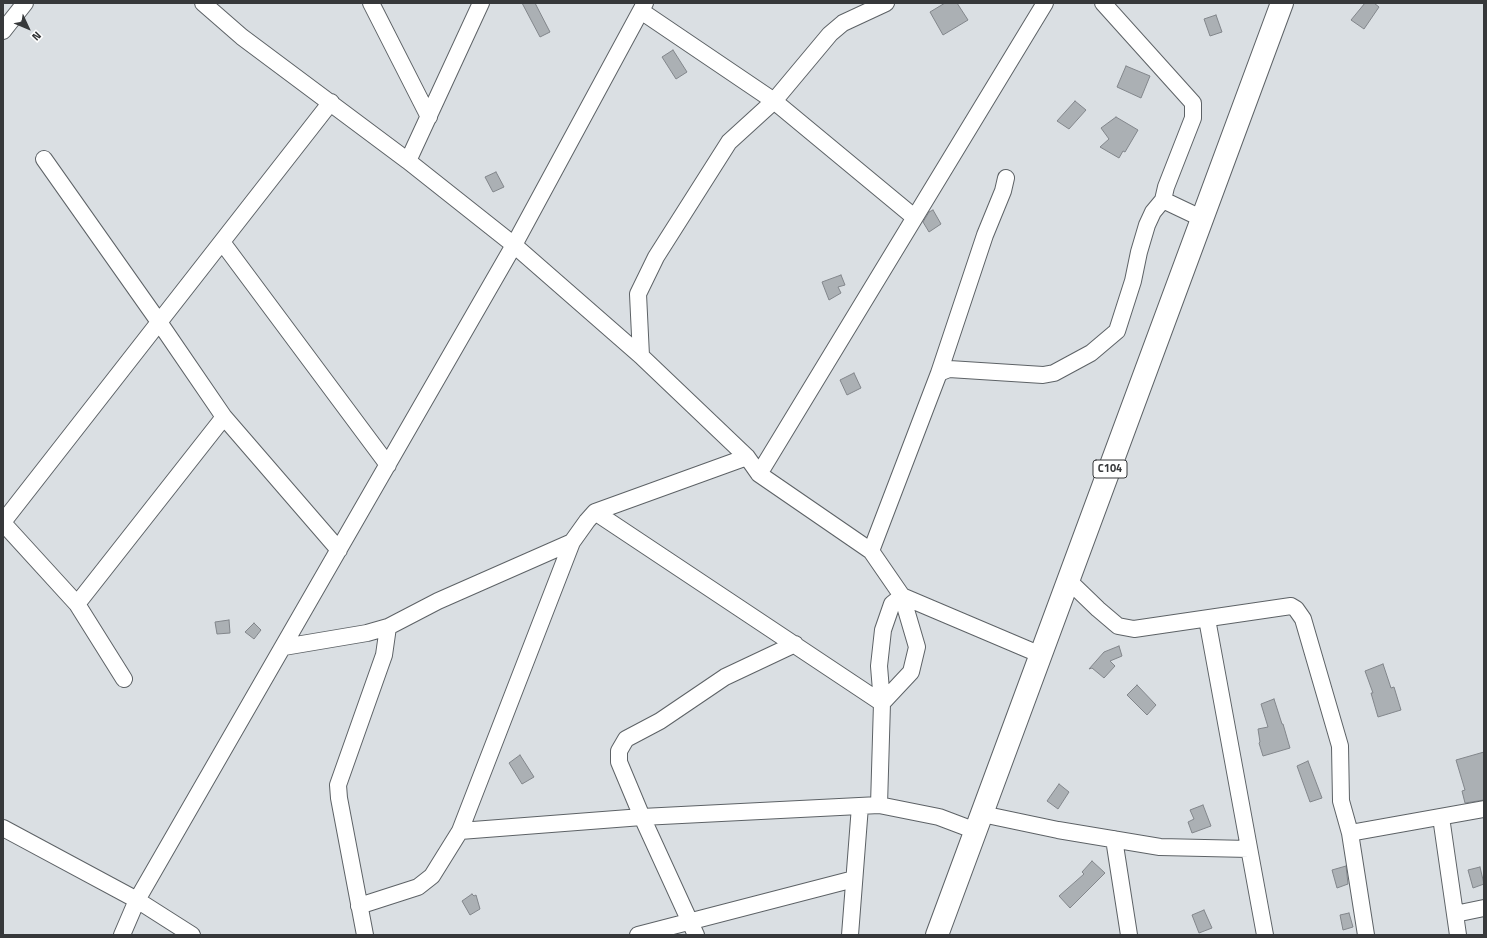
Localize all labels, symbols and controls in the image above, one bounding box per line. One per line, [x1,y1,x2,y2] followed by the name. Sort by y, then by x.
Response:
[8,8,48,48] north arrow
[28,28,45,45] text: N
[1093,460,1127,478] road number: C104

